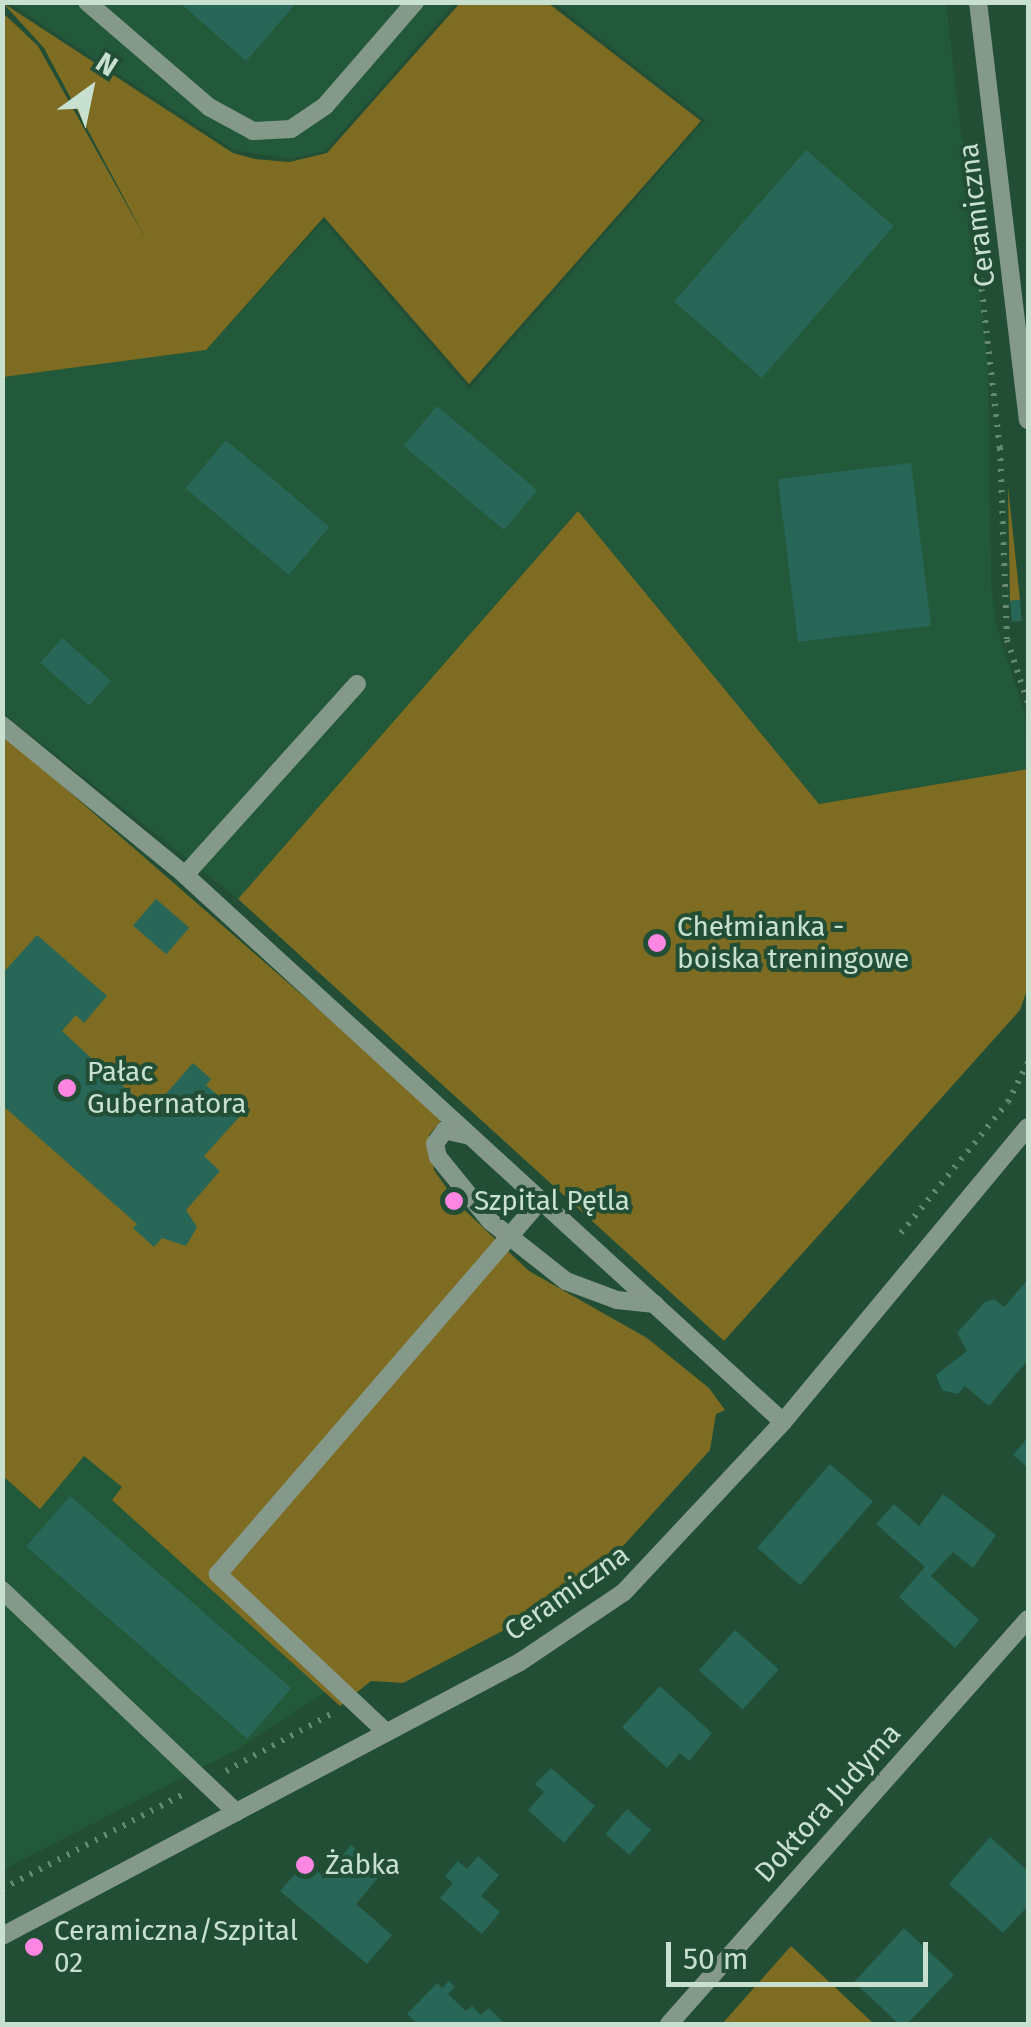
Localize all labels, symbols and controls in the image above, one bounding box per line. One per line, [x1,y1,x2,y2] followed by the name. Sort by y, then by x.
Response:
[40,40,140,140] north arrow
[90,46,123,83] text: N
[952,141,1002,289] street label: Ceramiczna
[677,910,909,976] place label: Chełmianka - boiska treningowe
[646,932,668,954] marker: Chełmianka - boiska treningowe
[87,1055,246,1121] place label: Pałac Gubernatora
[56,1077,78,1099] marker: Pałac Gubernatora
[474,1184,630,1218] place label: Szpital Pętla
[443,1190,465,1212] marker: Szpital Pętla
[498,1538,636,1648] street label: Ceramiczna
[748,1717,908,1889] street label: Doktora Judyma
[325,1848,400,1882] place label: Żabka
[294,1854,316,1876] marker: Żabka
[54,1914,298,1980] place label: Ceramiczna/Szpital 02
[671,1922,934,1984] scale bar
[23,1936,45,1958] marker: Ceramiczna/Szpital 02
[683,1941,748,1977] text: 50 m

